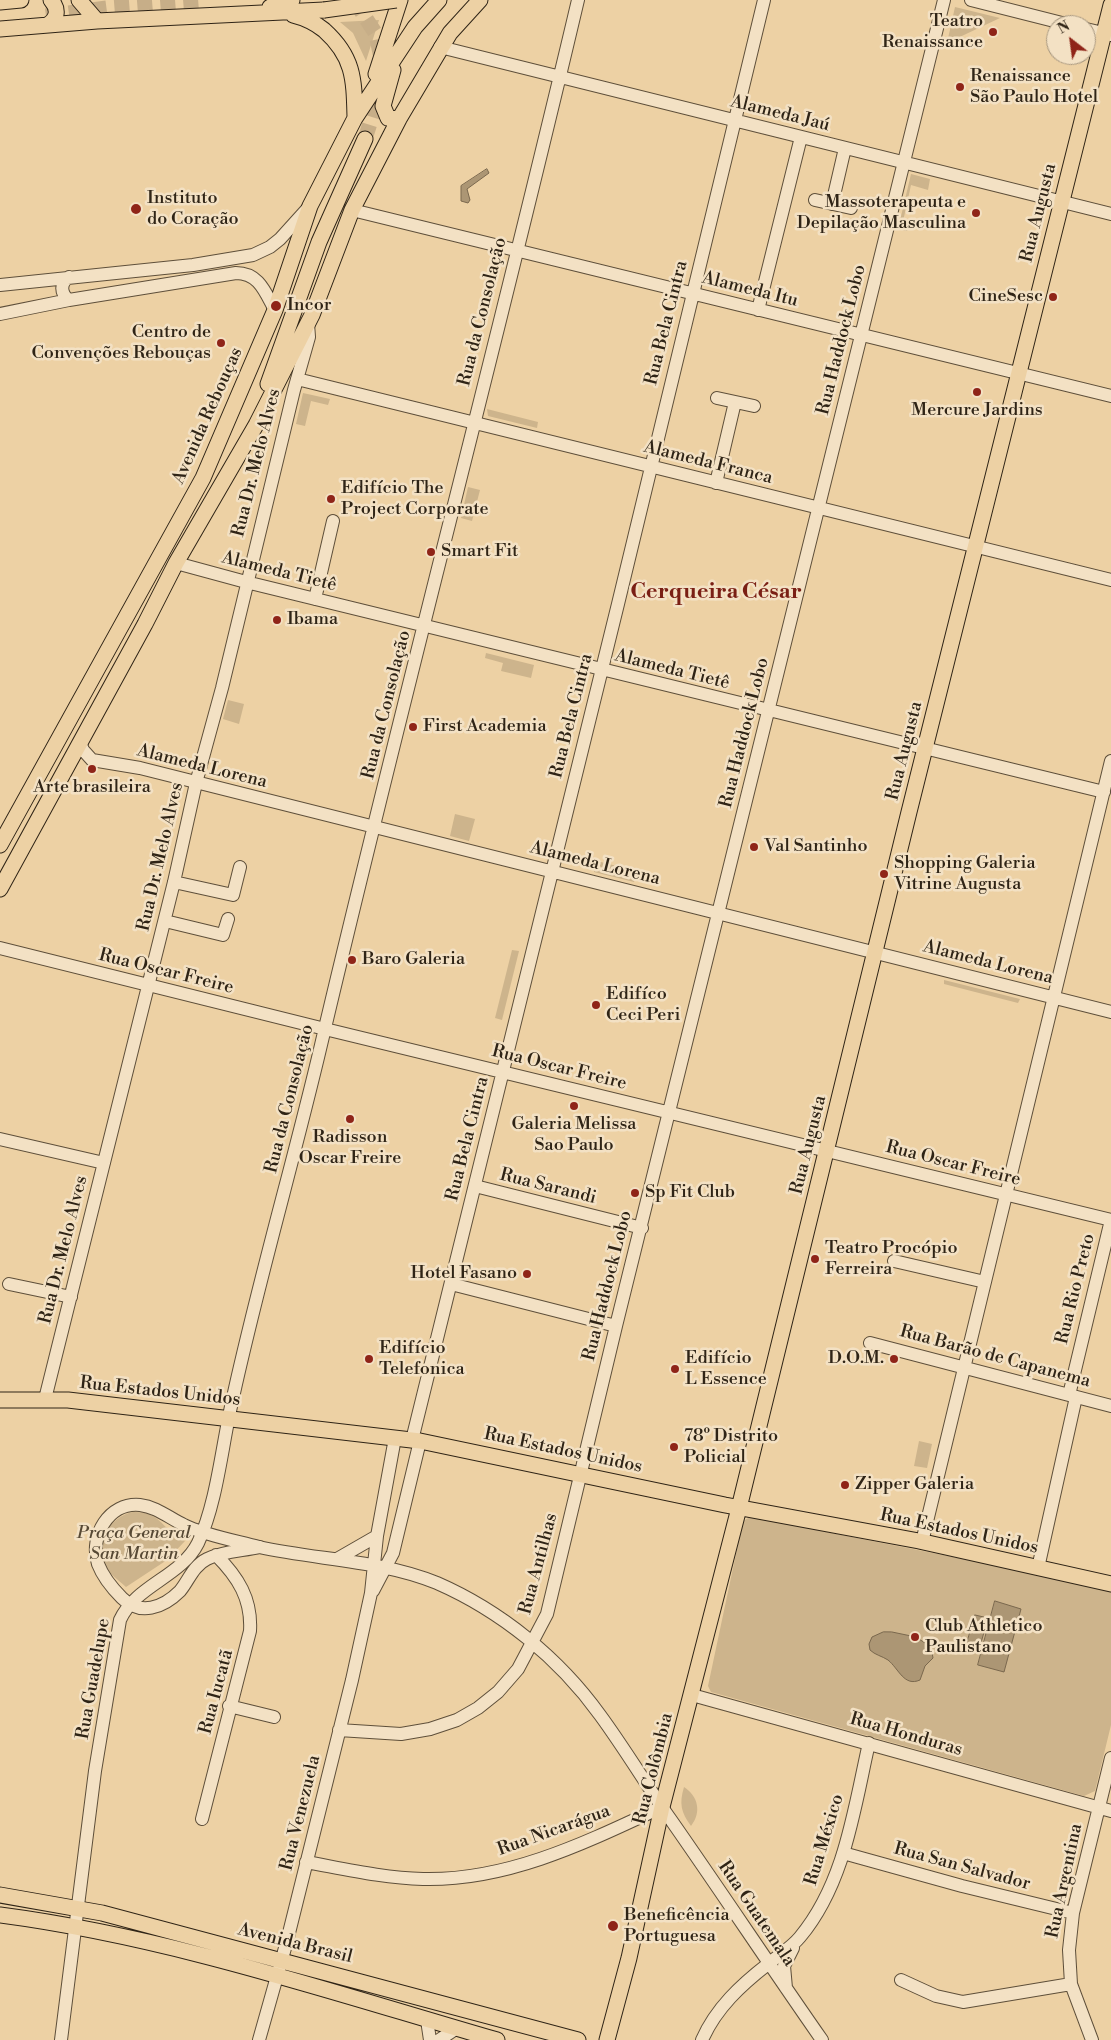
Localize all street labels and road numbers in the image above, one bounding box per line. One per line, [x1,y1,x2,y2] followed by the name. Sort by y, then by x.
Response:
[728,91,832,137] street label: Alameda Jaú
[1016,161,1062,265] street label: Rua Augusta
[454,235,512,389] street label: Rua da Consolação
[641,258,693,388] street label: Rua Bela Cintra
[813,263,871,417] street label: Rua Haddock Lobo
[700,268,800,312] street label: Alameda Itu
[168,344,248,488] street label: Avenida Rebouças
[228,387,286,539] street label: Rua Dr. Melo Alves
[641,437,775,489] street label: Alameda Franca
[219,547,339,597] street label: Alameda Tietê
[358,628,416,782] street label: Rua da Consolação
[612,645,732,695] street label: Alameda Tietê
[546,651,598,781] street label: Rua Bela Cintra
[716,656,774,810] street label: Rua Haddock Lobo
[882,699,928,803] street label: Rua Augusta
[135,740,269,794] street label: Alameda Lorena
[133,781,189,933] street label: Rua Dr. Melo Alves
[528,837,662,891] street label: Alameda Lorena
[921,936,1055,990] street label: Alameda Lorena
[96,945,236,999] street label: Rua Oscar Freire
[261,1022,319,1176] street label: Rua da Consolação
[489,1041,629,1095] street label: Rua Oscar Freire
[442,1074,494,1204] street label: Rua Bela Cintra
[786,1093,832,1197] street label: Rua Augusta
[883,1137,1023,1191] street label: Rua Oscar Freire
[498,1165,598,1209] street label: Rua Sarandi
[35,1174,93,1326] street label: Rua Dr. Melo Alves
[579,1209,637,1363] street label: Rua Haddock Lobo
[1052,1232,1100,1346] street label: Rua Rio Preto
[897,1321,1093,1393] street label: Rua Barão de Capanema
[79,1373,241,1411] street label: Rua Estados Unidos
[482,1424,644,1478] street label: Rua Estados Unidos
[878,1505,1040,1559] street label: Rua Estados Unidos
[515,1511,563,1617] street label: Rua Antilhas
[73,1617,115,1741] street label: Rua Guadelupe
[195,1647,239,1737] street label: Rua Iucatã
[847,1709,965,1761] street label: Rua Honduras
[630,1711,678,1827] street label: Rua Colômbia
[276,1753,326,1873] street label: Rua Venezuela
[801,1792,849,1888] street label: Rua México
[495,1801,613,1861] street label: Rua Nicarágua
[1042,1822,1088,1940] street label: Rua Argentina
[891,1838,1033,1896] street label: Rua San Salvador
[713,1857,799,1971] street label: Rua Guatemala
[235,1919,355,1969] street label: Avenida Brasil

